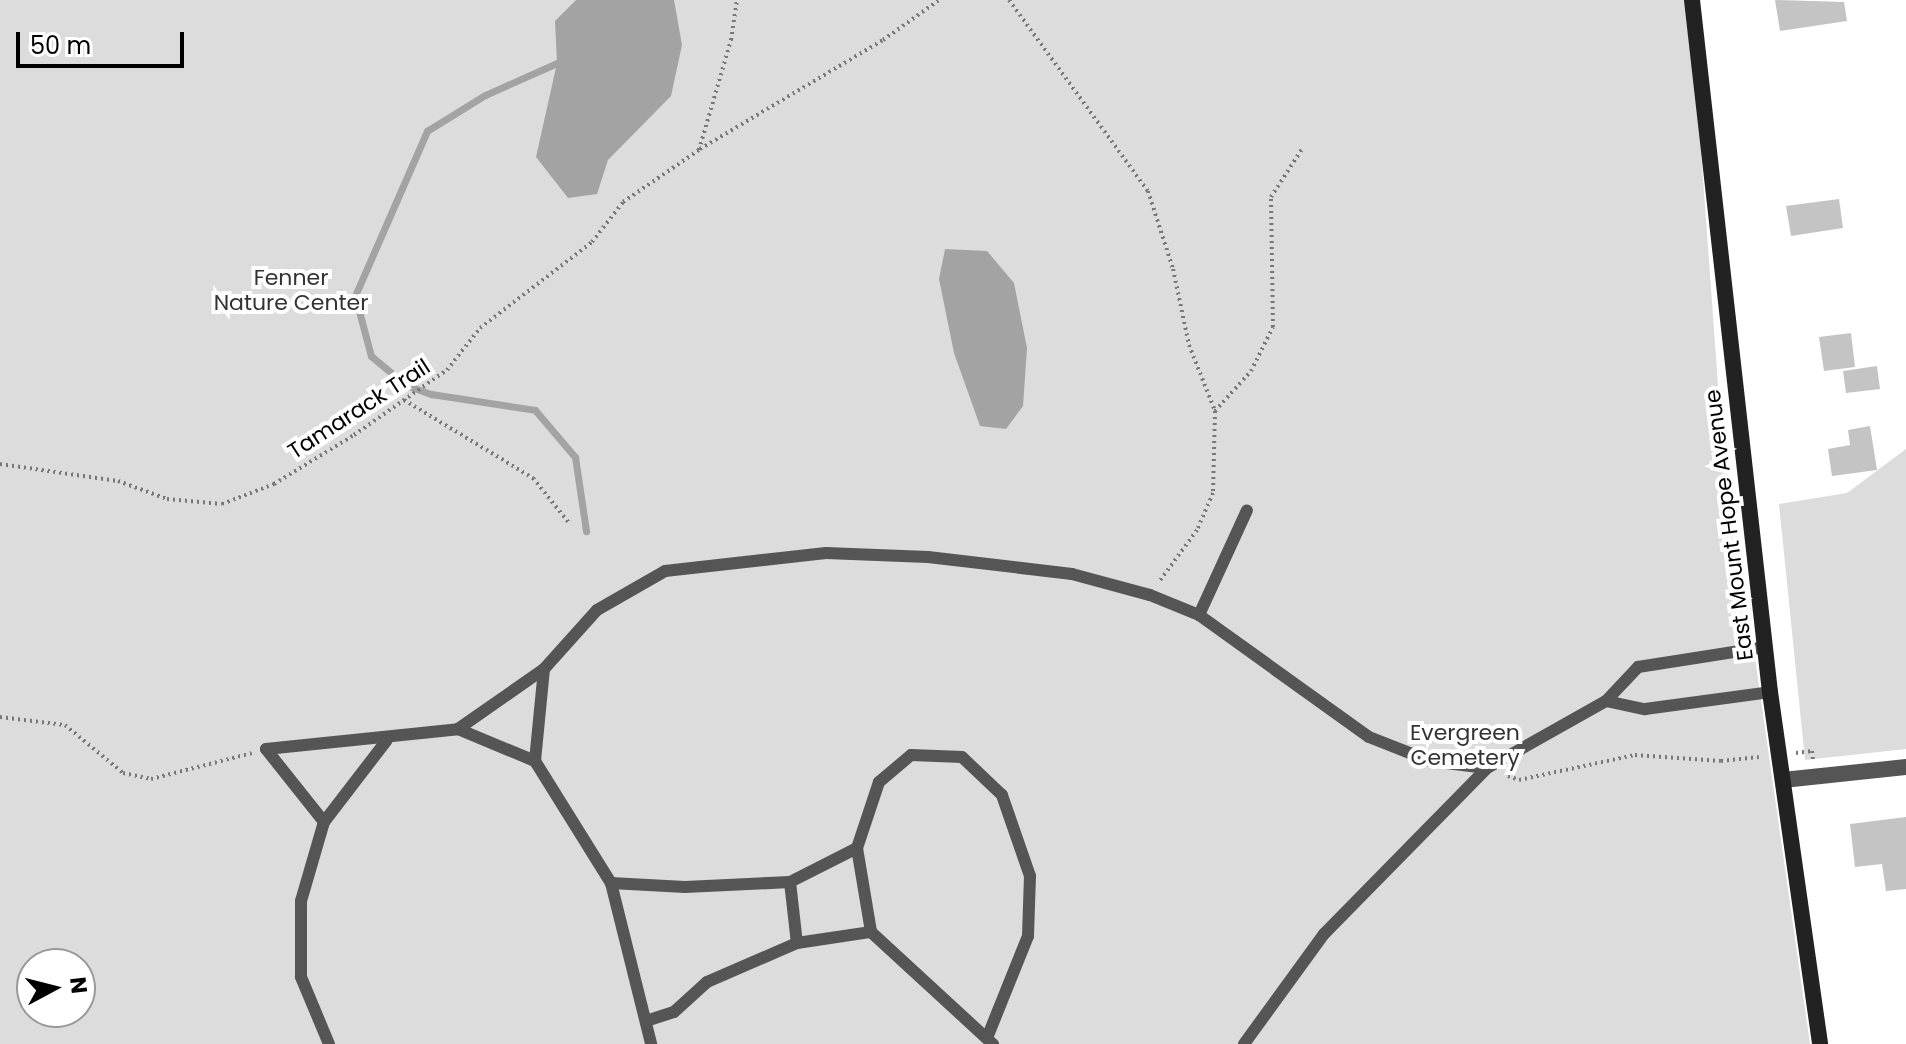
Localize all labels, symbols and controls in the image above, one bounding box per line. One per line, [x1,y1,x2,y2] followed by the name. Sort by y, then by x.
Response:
[20,16,188,66] scale bar
[30,29,91,62] text: 50 m
[214,264,368,316] park label: Fenner Nature Center
[283,353,435,465] street label: Tamarack Trail
[1699,388,1759,662] street label: East Mount Hope Avenue
[1410,719,1520,770] park label: Evergreen Cemetery
[16,948,96,1028] north arrow
[62,975,95,995] text: N

